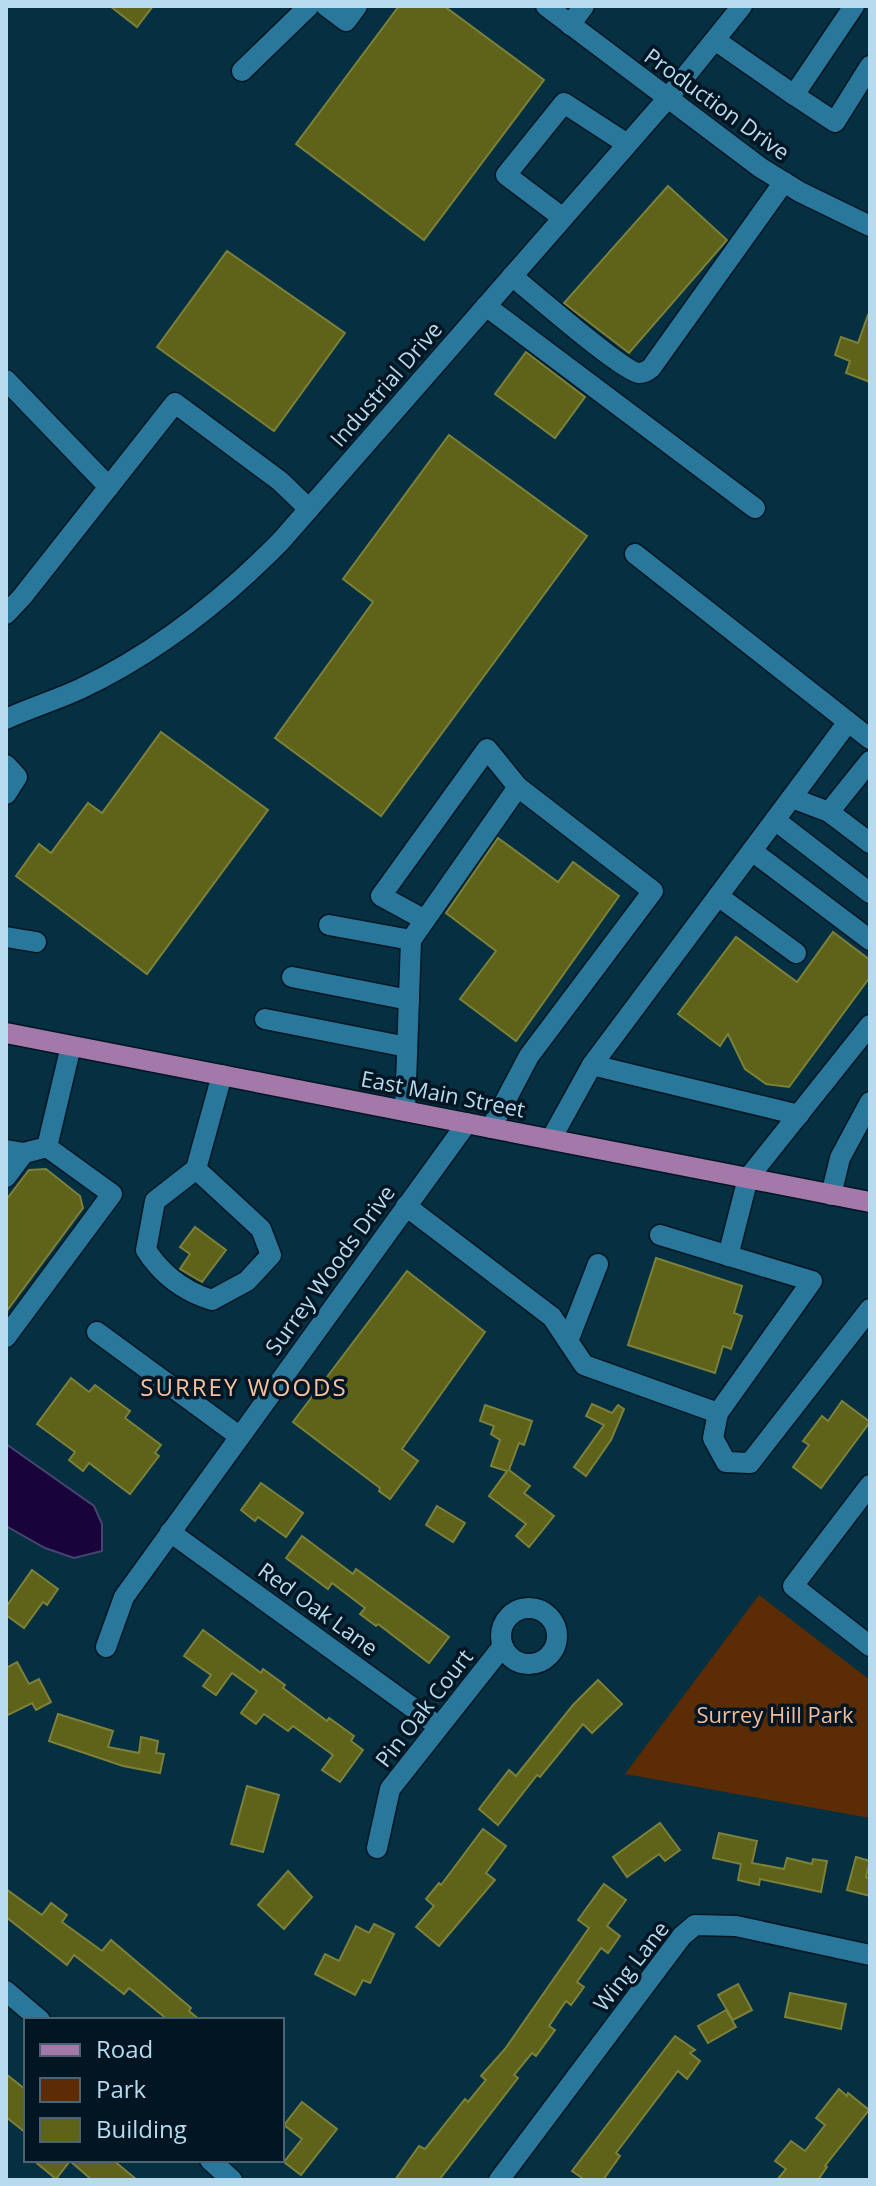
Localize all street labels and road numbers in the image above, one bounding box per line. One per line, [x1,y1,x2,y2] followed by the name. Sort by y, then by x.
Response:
[639,40,796,166] street label: Production Drive
[322,314,448,452] street label: Industrial Drive
[359,1062,528,1124] street label: East Main Street
[257,1179,401,1360] street label: Surrey Woods Drive
[253,1555,385,1662] street label: Red Oak Lane
[368,1642,479,1773] street label: Pin Oak Court
[586,1914,675,2017] street label: Wing Lane

